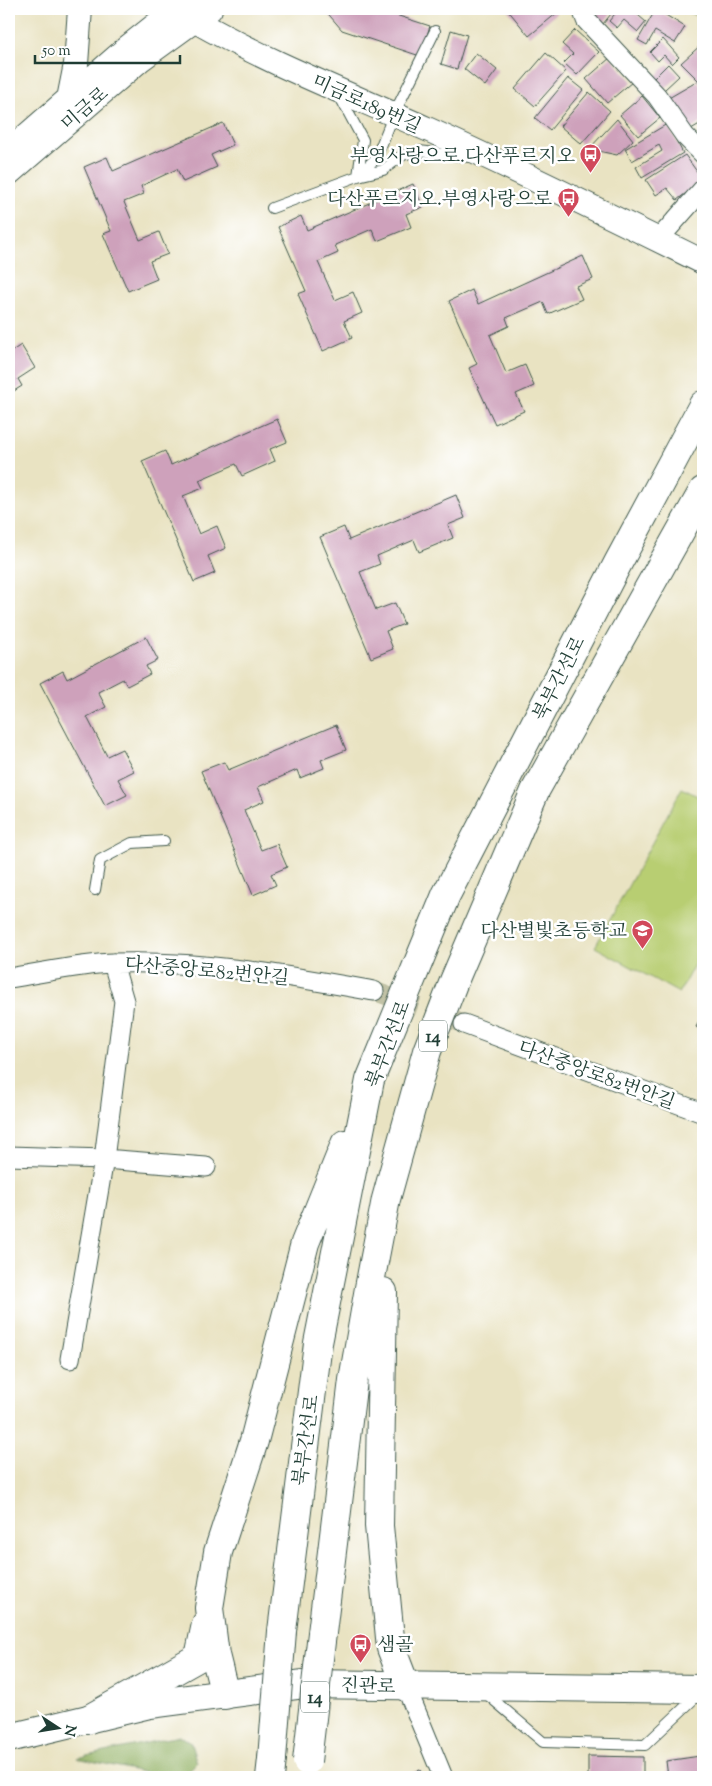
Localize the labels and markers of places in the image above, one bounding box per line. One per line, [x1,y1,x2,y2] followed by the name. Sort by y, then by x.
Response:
[579,143,603,174] bus stop icon: 부영사랑으로.다산푸르지오
[350,144,575,171] place label: 부영사랑으로.다산푸르지오
[556,186,580,217] bus stop icon: 다산푸르지오.부영사랑으로
[327,187,552,214] place label: 다산푸르지오.부영사랑으로
[631,918,655,949] school or university icon: 다산별빛초등학교
[480,919,627,946] place label: 다산별빛초등학교
[349,1632,373,1663] bus stop icon: 샘골
[377,1633,414,1660] place label: 샘골

